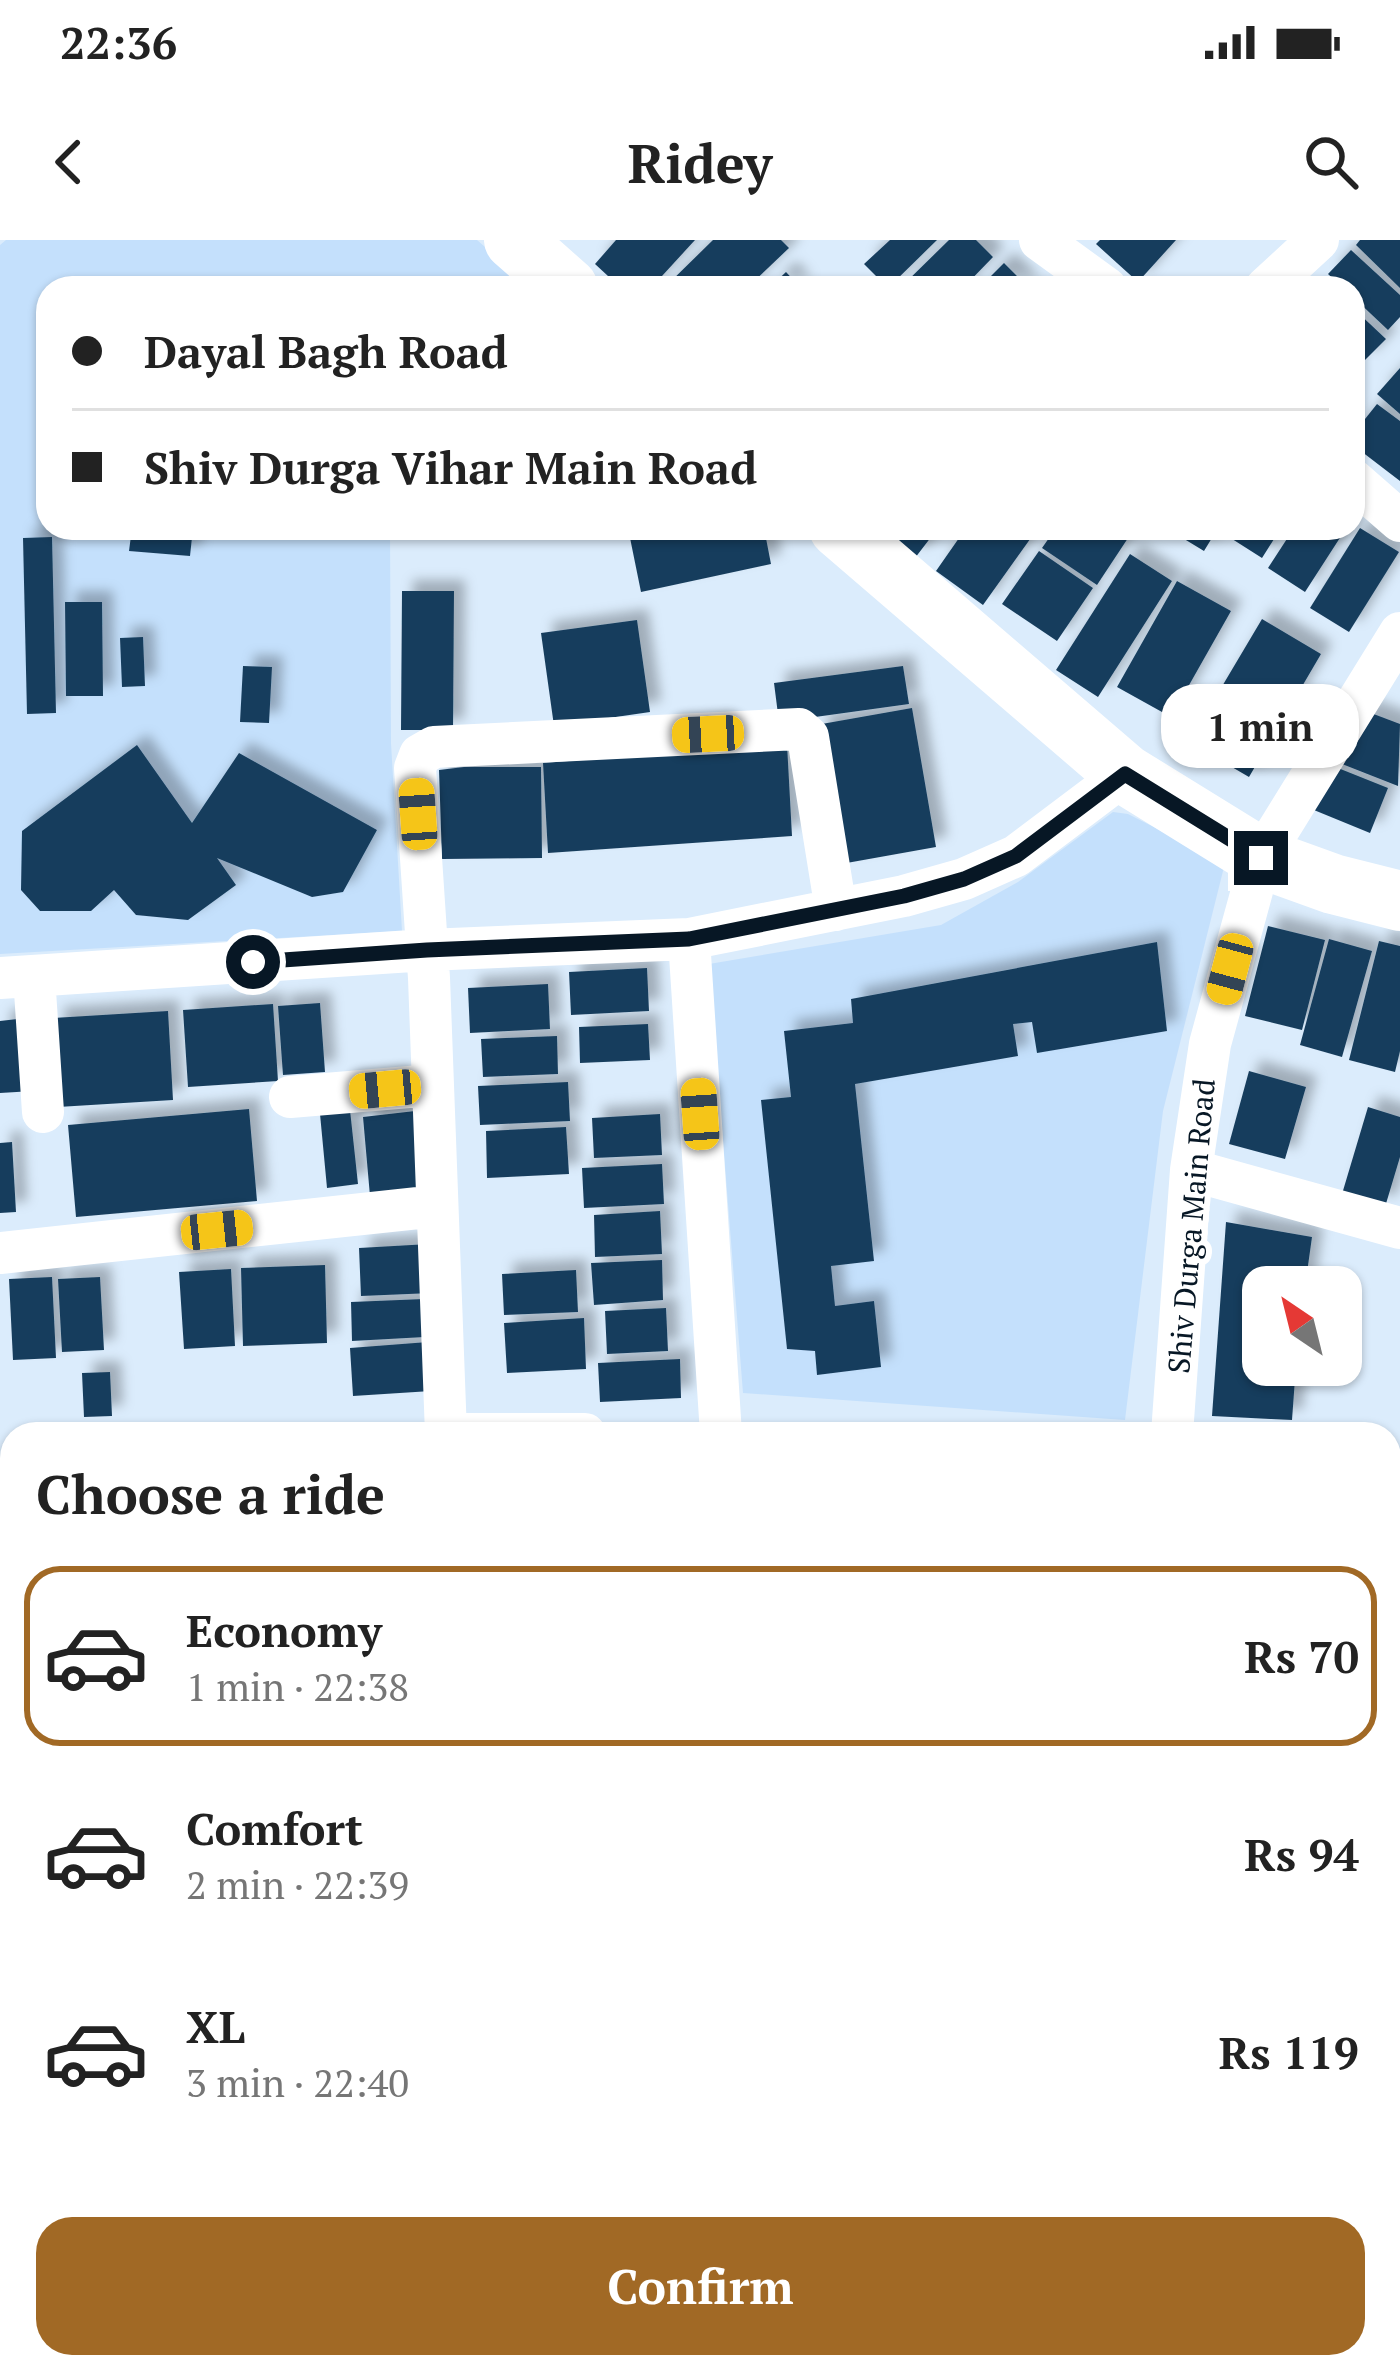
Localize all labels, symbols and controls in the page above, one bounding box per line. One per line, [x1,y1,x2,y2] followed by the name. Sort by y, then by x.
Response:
[60,12,177,72] text: 22:36
[628,127,772,198] text: Ridey
[36,129,102,195] icon: back
[1298,129,1364,195] icon: search
[144,321,508,381] text: Dayal Bagh Road
[144,437,757,497] text: Shiv Durga Vihar Main Road
[1162,684,1360,768] callout: 1 min
[1207,700,1313,752] text: 1 min
[671,714,745,754] car
[398,777,438,851] car
[1234,831,1288,885] route end
[1203,930,1257,1008] car
[226,935,280,989] route start
[348,1068,422,1110] car
[680,1077,720,1151] car
[1158,1077,1224,1375] street label: Shiv Durga Main Road
[179,1208,255,1252] car
[1242,1266,1362,1386] north arrow
[1242,1266,1362,1386] map controls
[36,1458,385,1529] text: Choose a ride
[186,1600,382,1660] text: Economy
[42,1602,150,1710] icon: car
[1244,1626,1359,1686] text: Rs 70
[186,1660,409,1712] text: 1 min · 22:38
[186,1798,363,1858] text: Comfort
[42,1800,150,1908] icon: car
[1244,1824,1359,1884] text: Rs 94
[186,1858,409,1910] text: 2 min · 22:39
[186,1996,245,2056] text: XL
[42,1998,150,2106] icon: car
[1219,2022,1359,2082] text: Rs 119
[186,2056,409,2108] text: 3 min · 22:40
[36,2217,1365,2355] button: Confirm

